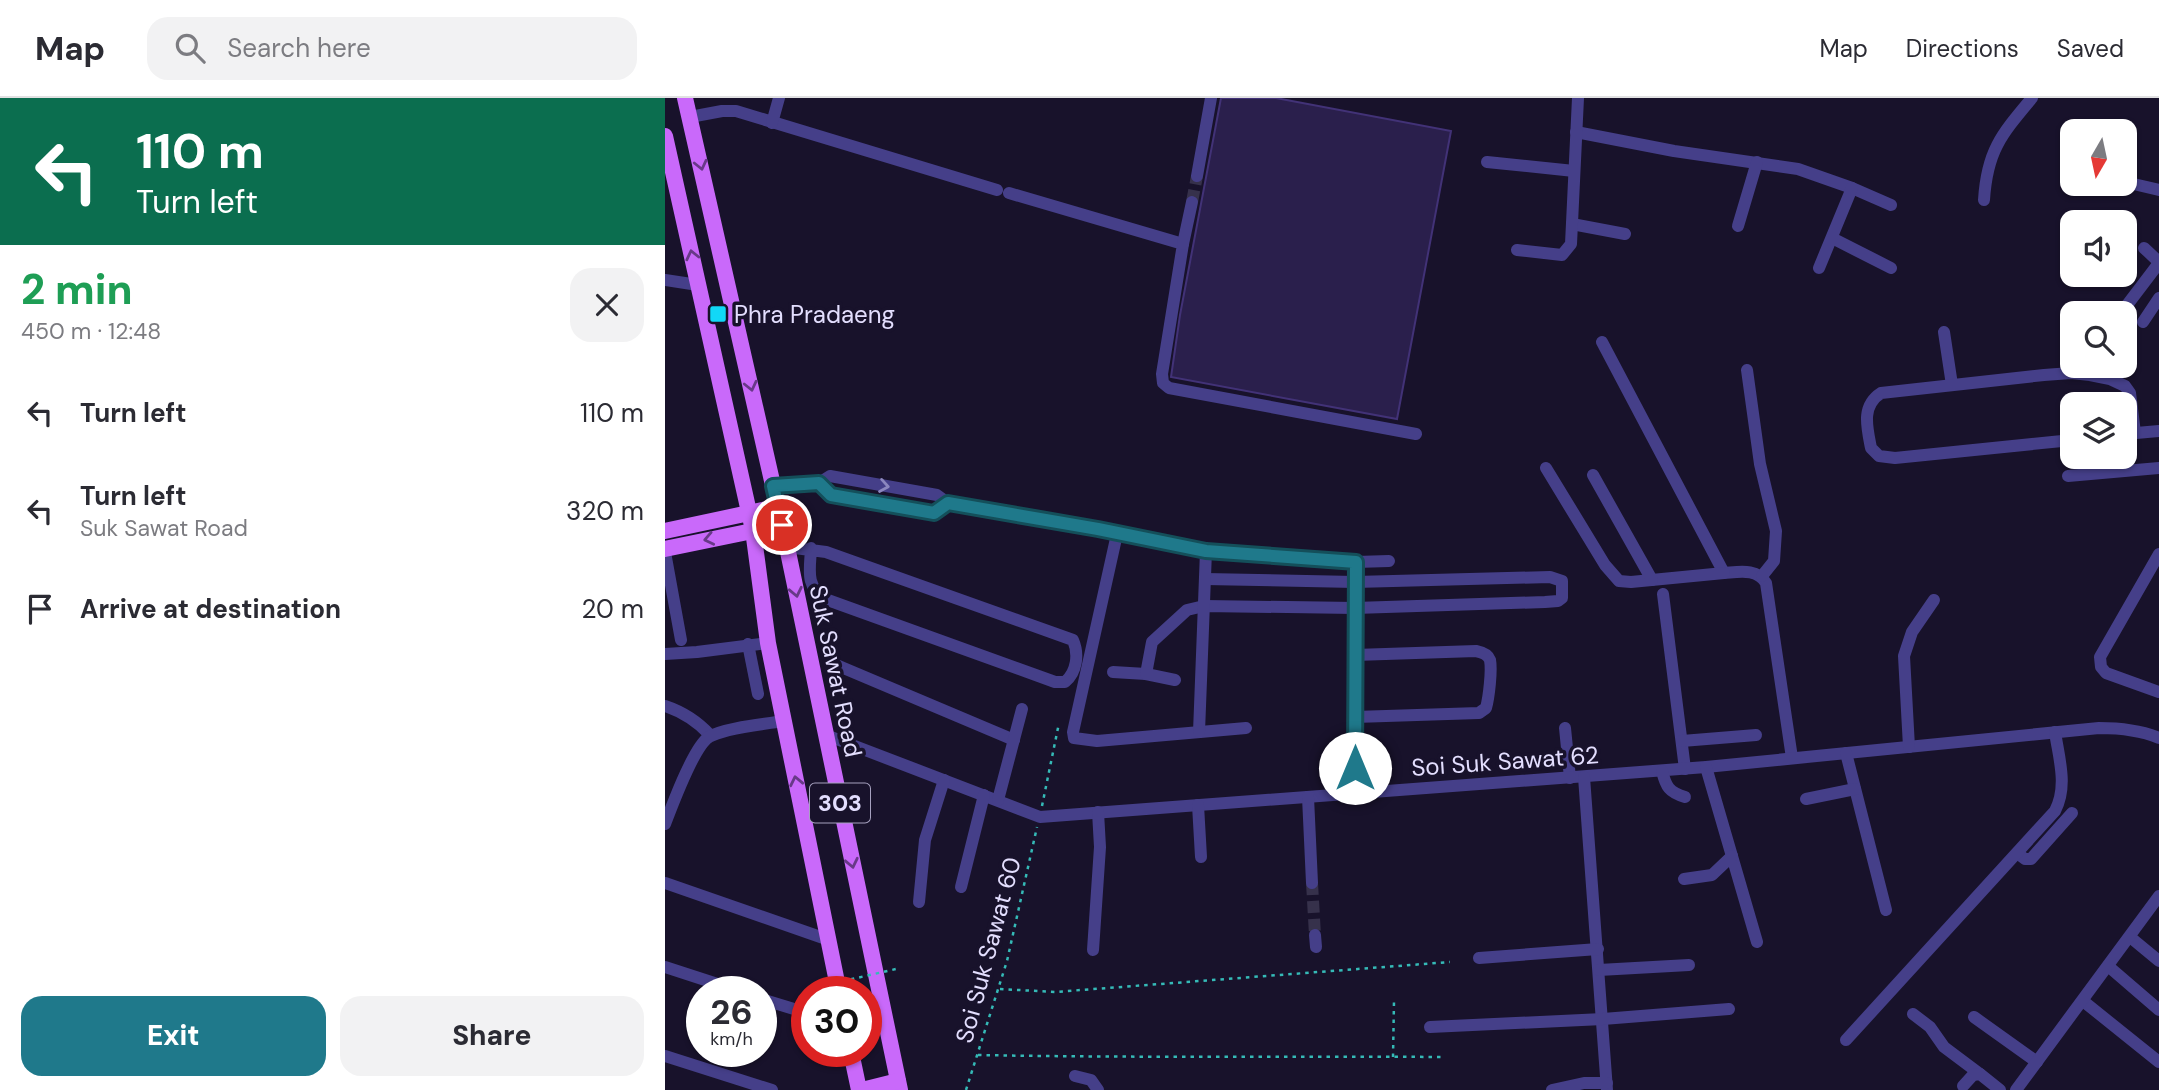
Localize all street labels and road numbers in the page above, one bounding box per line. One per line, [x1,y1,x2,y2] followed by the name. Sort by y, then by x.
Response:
[803,582,869,760] street label: Suk Sawat Road
[1410,739,1600,783] street label: Soi Suk Sawat 62
[810,783,870,822] road number: 303
[948,854,1028,1046] street label: Soi Suk Sawat 60

